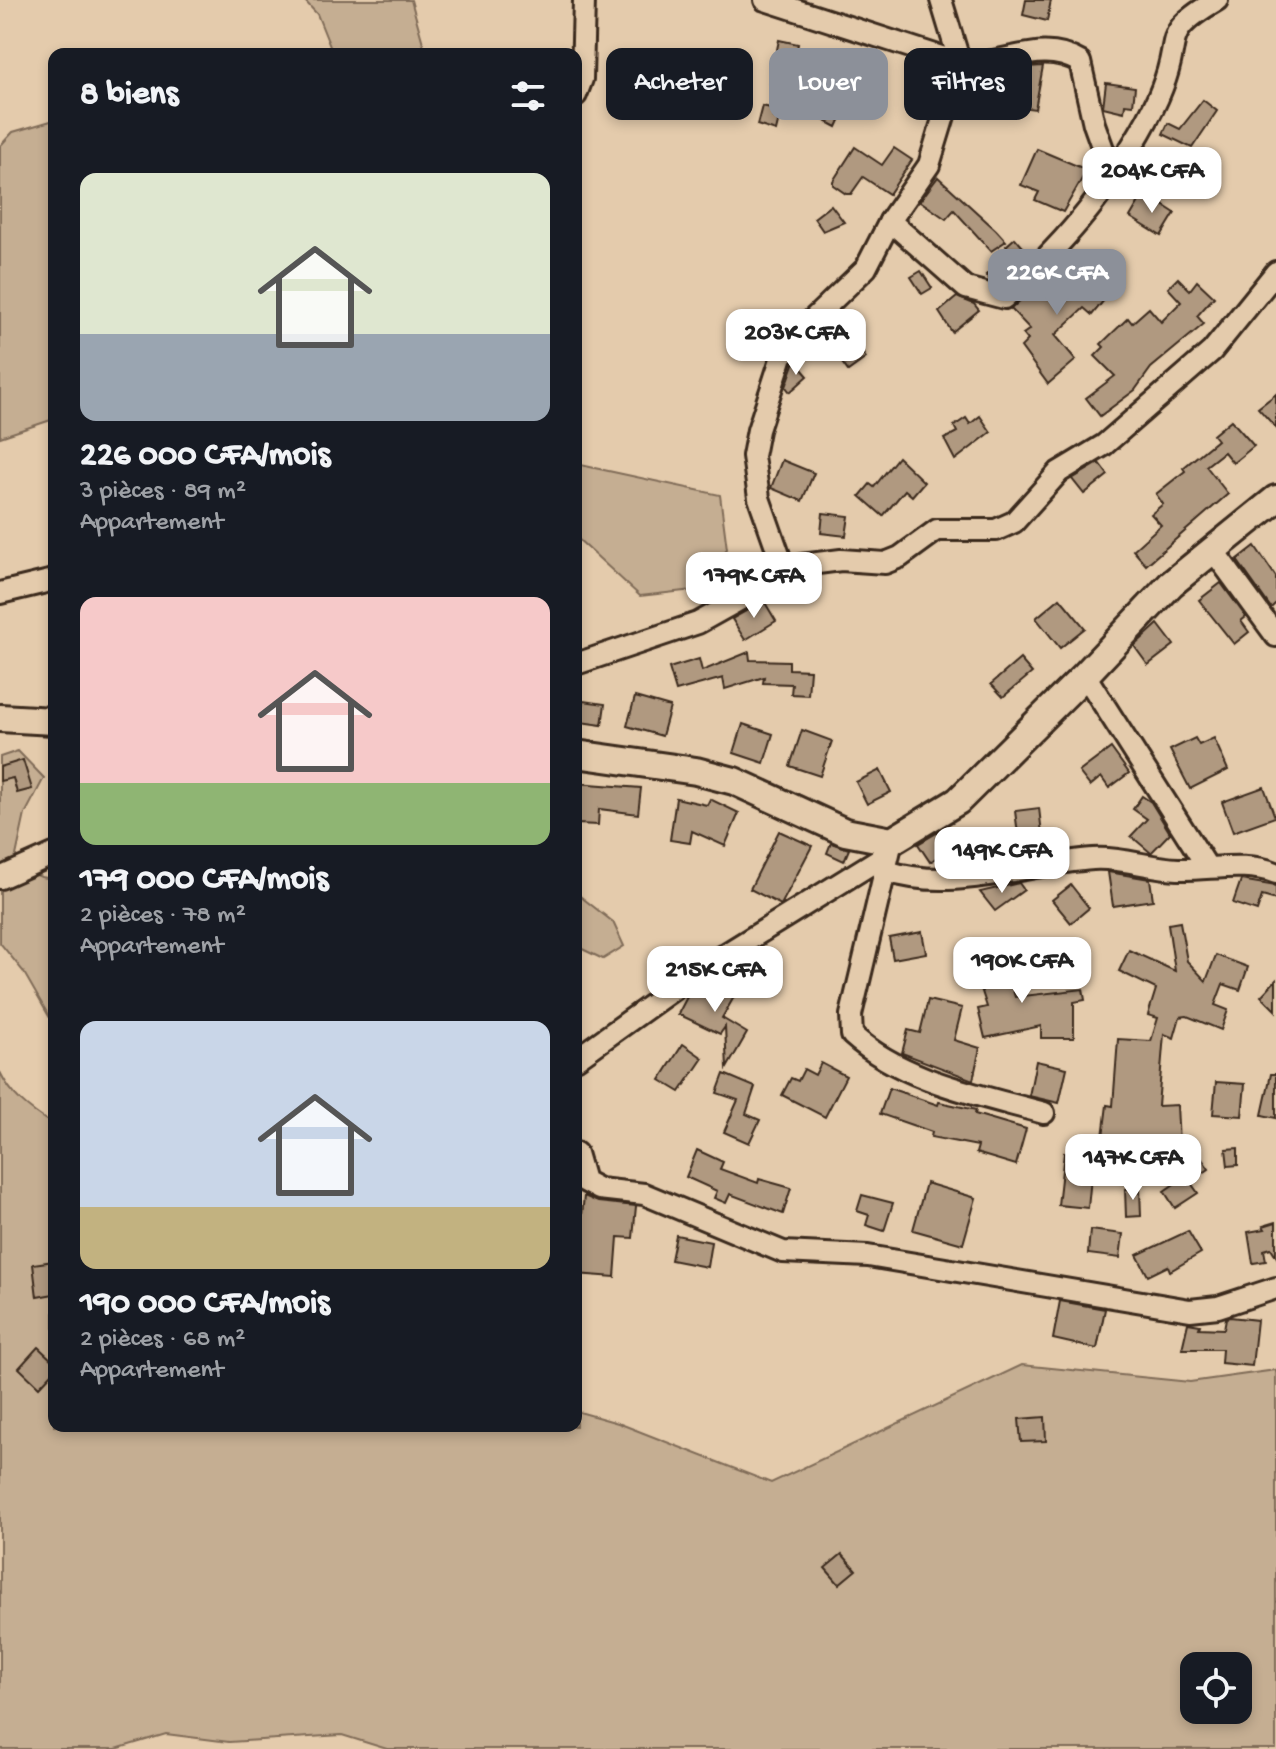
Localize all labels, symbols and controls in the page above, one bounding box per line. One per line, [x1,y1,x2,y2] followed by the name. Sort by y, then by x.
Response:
[606,48,753,120] chip: Acheter
[769,48,888,120] chip: Louer
[904,48,1032,120] chip: Filtres
[506,74,550,118] icon: filters
[80,76,178,116] text: 8 biens
[1069,147,1235,215] pin: 204K CFA
[1100,157,1204,188] text: 204K CFA
[243,225,387,369] icon: home
[974,249,1140,317] pin: 226K CFA
[1006,259,1108,290] text: 226K CFA
[713,309,879,377] pin: 203K CFA
[744,319,848,350] text: 203K CFA
[80,437,330,477] text: 226 000 CFA/mois
[80,477,246,508] text: 3 pièces · 89 m²
[80,508,223,539] text: Appartement
[671,552,837,620] pin: 179K CFA
[704,562,804,593] text: 179K CFA
[243,649,387,793] icon: home
[919,827,1085,895] pin: 149K CFA
[952,837,1052,868] text: 149K CFA
[80,861,328,901] text: 179 000 CFA/mois
[80,901,246,932] text: 2 pièces · 78 m²
[80,932,223,963] text: Appartement
[939,937,1105,1005] pin: 190K CFA
[632,946,798,1014] pin: 215K CFA
[971,947,1073,978] text: 190K CFA
[665,956,765,987] text: 215K CFA
[243,1073,387,1217] icon: home
[1050,1134,1216,1202] pin: 147K CFA
[1083,1144,1183,1175] text: 147K CFA
[80,1285,330,1325] text: 190 000 CFA/mois
[80,1325,245,1356] text: 2 pièces · 68 m²
[80,1356,223,1387] text: Appartement
[1180,1652,1252,1724] map controls
[1180,1652,1252,1724] button: locate

